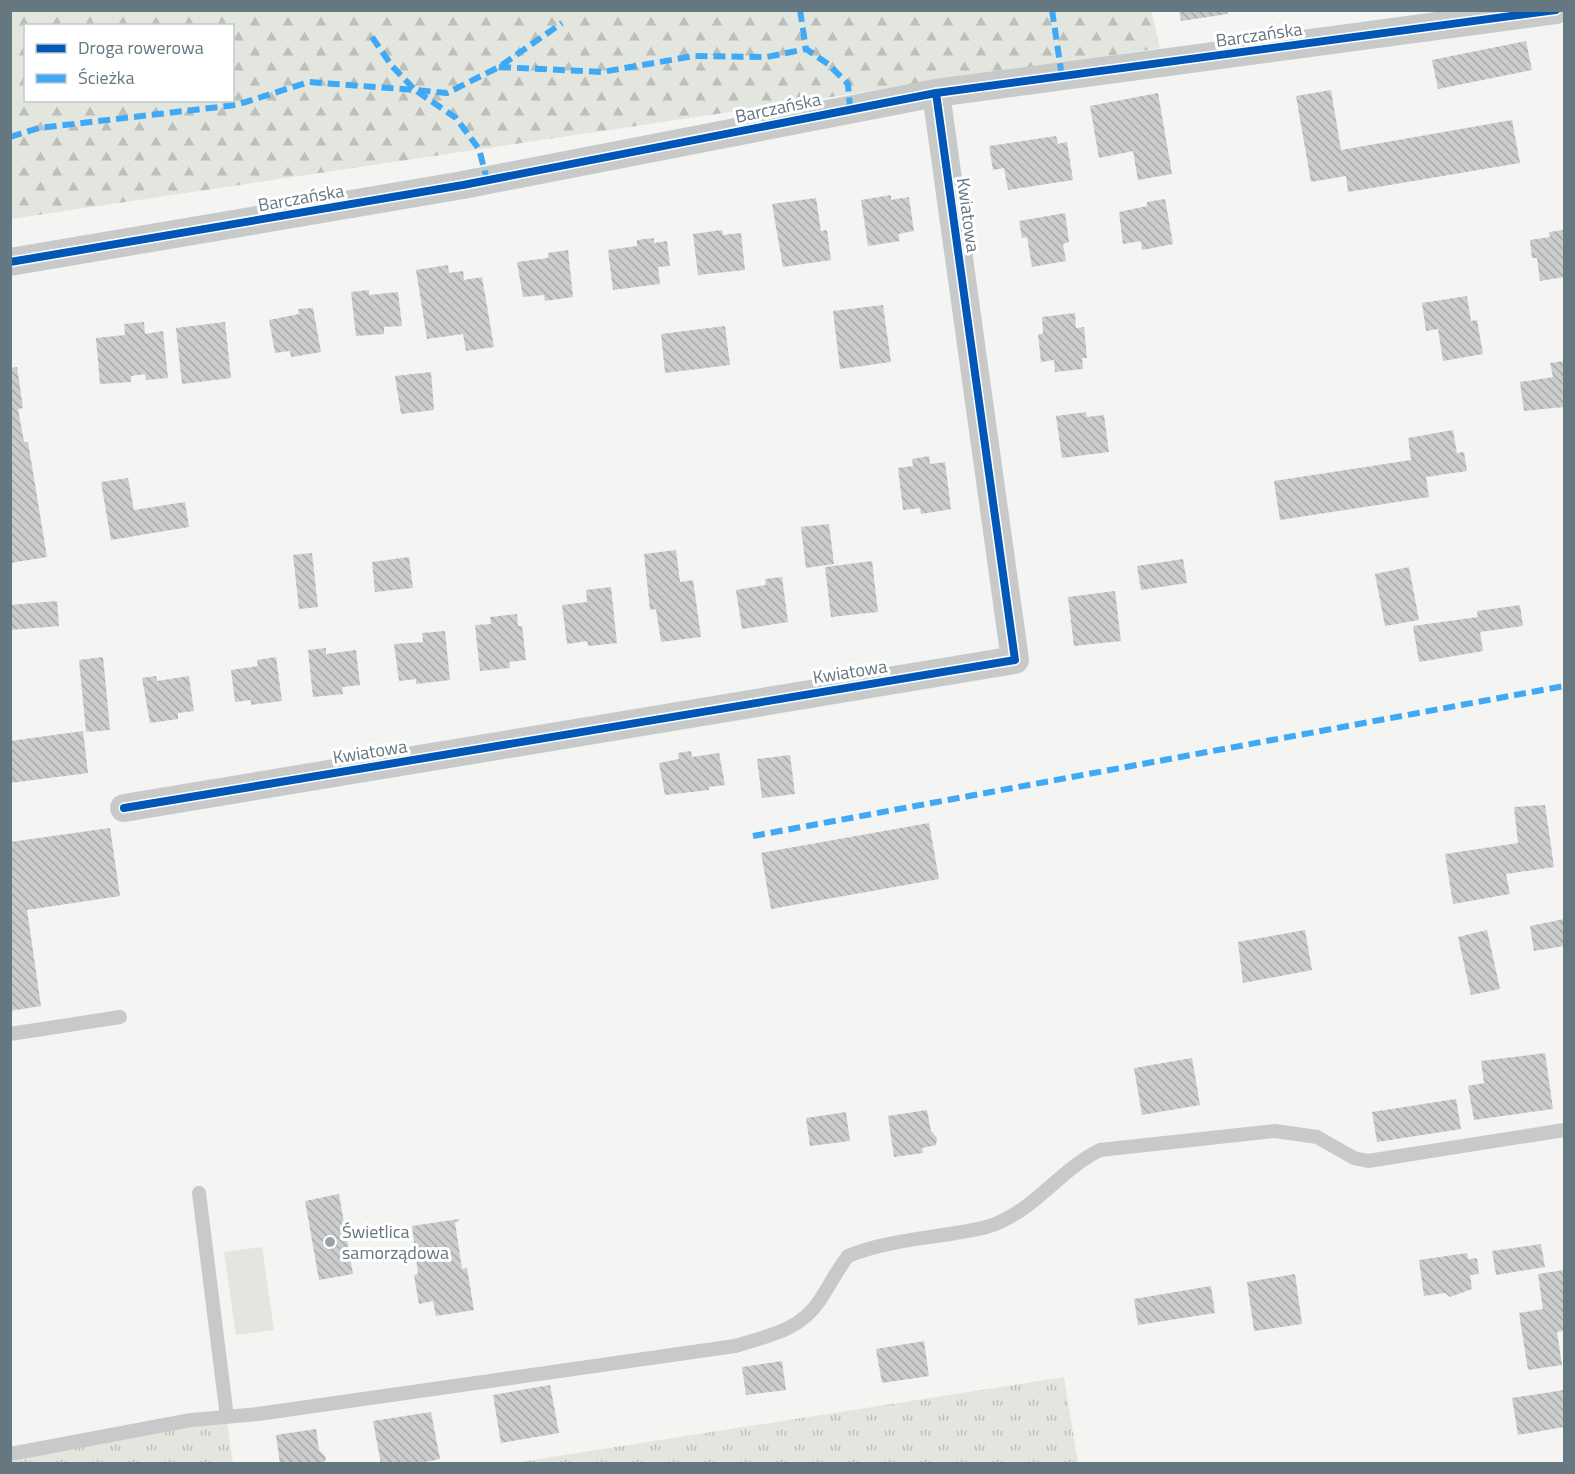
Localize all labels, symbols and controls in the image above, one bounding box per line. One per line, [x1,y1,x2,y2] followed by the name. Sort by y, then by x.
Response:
[1214,15,1304,54] street label: Barczańska
[24,24,234,102] legend
[78,34,204,61] text: Droga rowerowa
[78,64,134,91] text: Ścieżka
[733,85,823,130] street label: Barczańska
[950,176,987,254] street label: Kwiatowa
[256,177,346,218] street label: Barczańska
[811,652,889,691] street label: Kwiatowa
[331,732,409,771] street label: Kwiatowa
[342,1218,449,1266] place label: Świetlica samorządowa
[323,1235,337,1249] marker: Świetlica samorządowa

